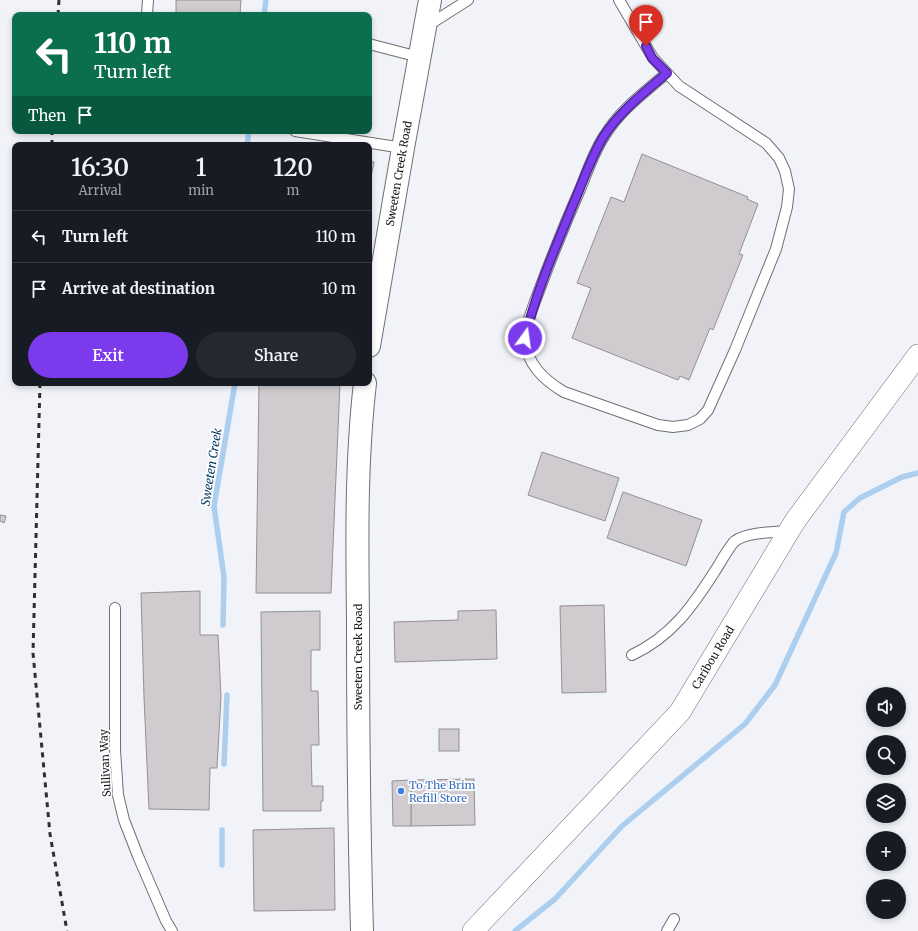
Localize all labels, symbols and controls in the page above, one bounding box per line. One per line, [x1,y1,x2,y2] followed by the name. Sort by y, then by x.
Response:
[629,5,663,46] pin
[635,11,657,33] icon: arrive
[94,25,171,61] text: 110 m
[28,28,80,80] icon: left
[94,60,171,83] text: Turn left
[74,104,96,126] icon: arrive
[28,106,66,125] text: Then
[383,119,415,227] street label: Sweeten Creek Road
[71,152,129,183] text: 16:30
[196,152,207,183] text: 1
[273,152,313,183] text: 120
[78,182,122,199] text: Arrival
[188,182,214,199] text: min
[287,182,299,199] text: m
[28,226,50,248] icon: left
[62,227,128,246] text: Turn left
[315,227,356,246] text: 110 m
[28,278,50,300] icon: arrive
[62,279,215,298] text: Arrive at destination
[322,279,356,298] text: 10 m
[504,317,546,359] position arrow
[28,332,188,378] button: Exit
[196,332,356,378] button: Share
[197,427,225,507] water label: Sweeten Creek
[351,603,365,710] street label: Sweeten Creek Road
[688,623,737,692] street label: Caribou Road
[866,687,906,919] map controls
[866,687,906,727] button: sound
[96,728,114,797] street label: Sullivan Way
[866,735,906,775] button: search
[409,778,475,805] place label: To The Brim Refill Store
[866,783,906,823] button: layers
[396,786,406,796] marker: To The Brim Refill Store
[866,831,906,871] button: +
[866,879,906,919] button: −

